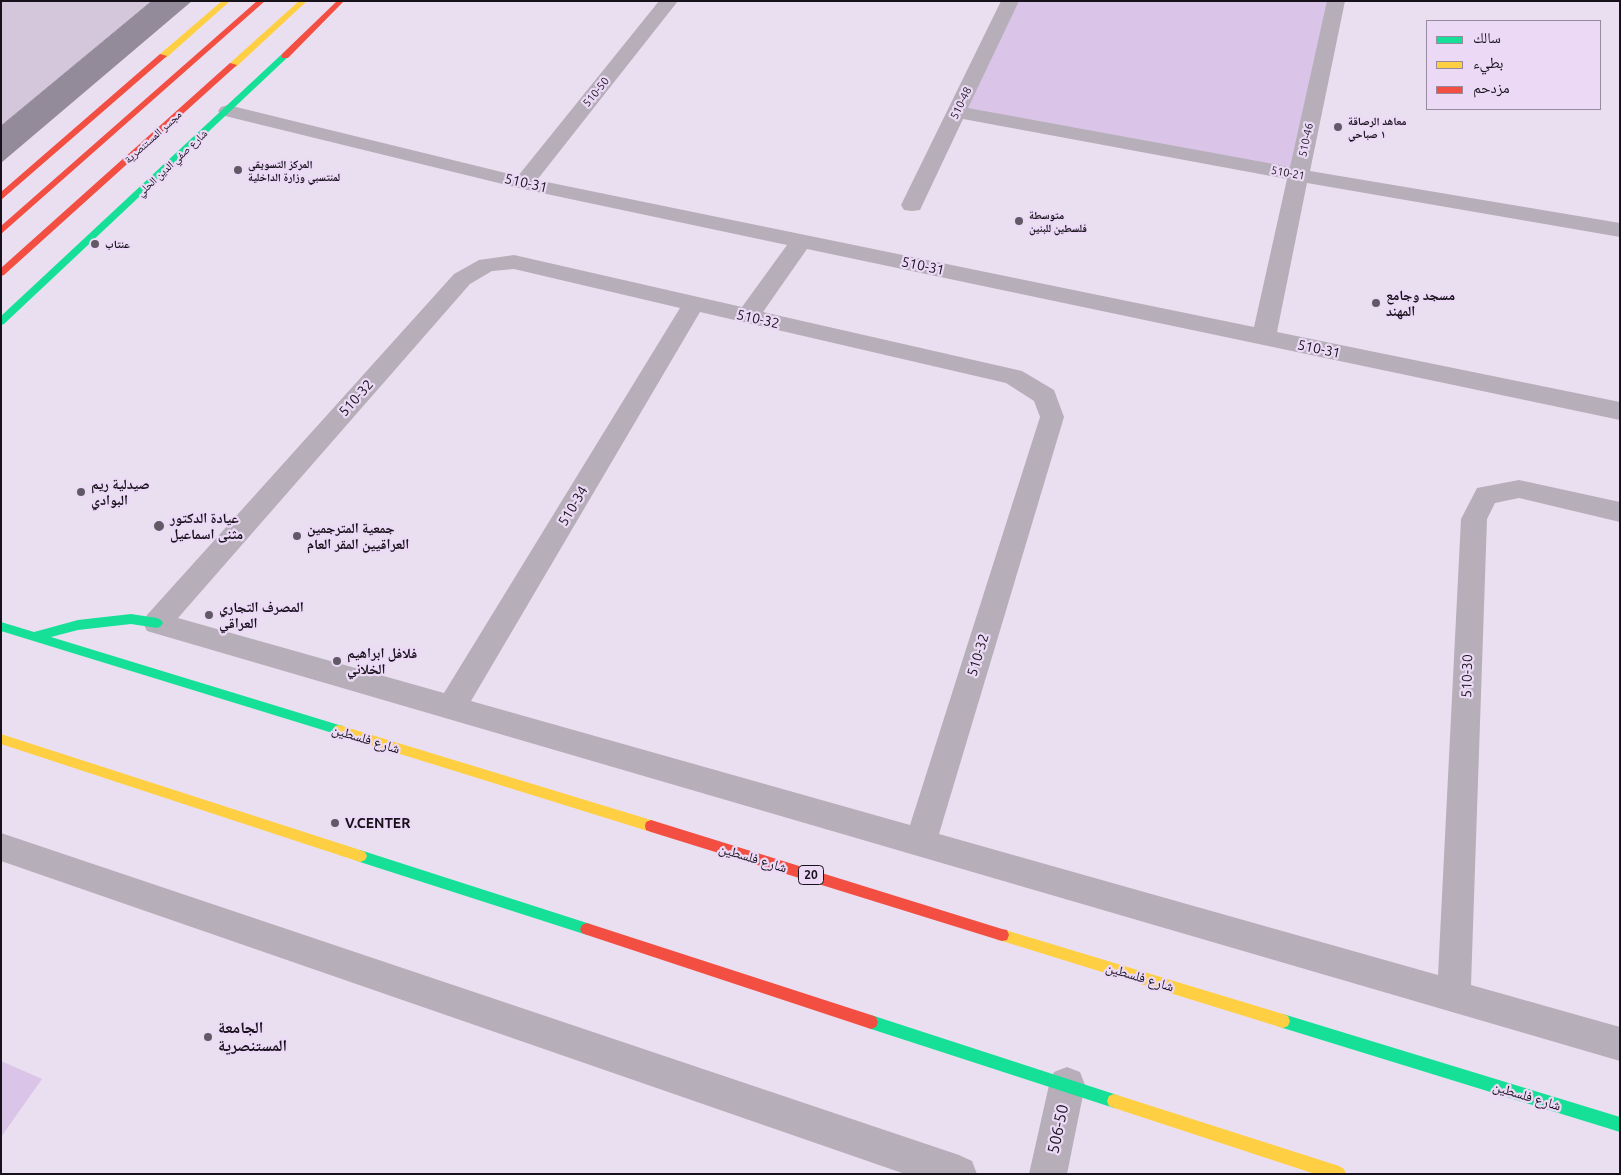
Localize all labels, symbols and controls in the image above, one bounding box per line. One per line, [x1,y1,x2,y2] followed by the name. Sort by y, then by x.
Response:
[1426,20,1601,110] legend
[1473,29,1501,46] text: سالك
[1473,54,1503,71] text: بطيء
[580,75,612,109] street label: 510-50
[1473,79,1510,96] text: مزدحم
[948,85,974,121] street label: 510-48
[122,108,184,166] street label: مجسر المستنصرية
[1348,114,1407,140] place label: معاهد الرصاقة ١ صباحي
[1332,121,1344,133] marker: معاهد الرصاقة ١ صباحي
[1296,122,1316,158] street label: 510-46
[134,127,210,199] street label: شارع صفي الدين الحلي
[248,157,340,183] place label: المركز التسويقي لمنتسبي وزارة الداخلية
[232,164,244,176] marker: المركز التسويقي لمنتسبي وزارة الداخلية
[1270,164,1306,182] street label: 510-21
[503,170,549,196] street label: 510-31
[1029,208,1087,234] place label: متوسطة فلسطين للبنين
[1013,215,1025,227] marker: متوسطة فلسطين للبنين
[105,237,130,251] place label: عنتاب
[89,238,101,250] marker: عنتاب
[900,253,946,279] street label: 510-31
[1386,287,1455,320] place label: مسجد وجامع المهند
[1370,297,1382,309] marker: مسجد وجامع المهند
[735,306,781,332] street label: 510-32
[1296,336,1342,362] street label: 510-31
[335,376,377,420] street label: 510-32
[91,476,150,508] place label: صيدلية ريم البوادي
[555,483,591,529] street label: 510-34
[75,486,87,498] marker: صيدلية ريم البوادي
[170,510,243,542] place label: عيادة الدكتور مثنى اسماعيل
[152,519,166,533] marker: عيادة الدكتور مثنى اسماعيل
[307,520,409,552] place label: جمعية المترجمين العراقيين المقر العام
[291,530,303,542] marker: جمعية المترجمين العراقيين المقر العام
[219,599,304,632] place label: المصرف التجاري العراقي
[203,609,215,621] marker: المصرف التجاري العراقي
[964,632,992,678] street label: 510-32
[347,645,417,678] place label: فلافل ابراهيم الخلاني
[1458,654,1476,698] street label: 510-30
[331,655,343,667] marker: فلافل ابراهيم الخلاني
[330,721,402,757] street label: شارع فلسطين
[345,815,410,831] place label: V.CENTER
[329,817,341,829] marker: V.CENTER
[717,840,789,876] street label: شارع فلسطين
[798,866,824,884] road number: 20
[1104,959,1176,995] street label: شارع فلسطين
[218,1018,287,1056] place label: الجامعة المستنصرية
[202,1031,214,1043] marker: الجامعة المستنصرية
[1491,1078,1563,1114] street label: شارع فلسطين
[1043,1103,1073,1155] street label: 506-50

